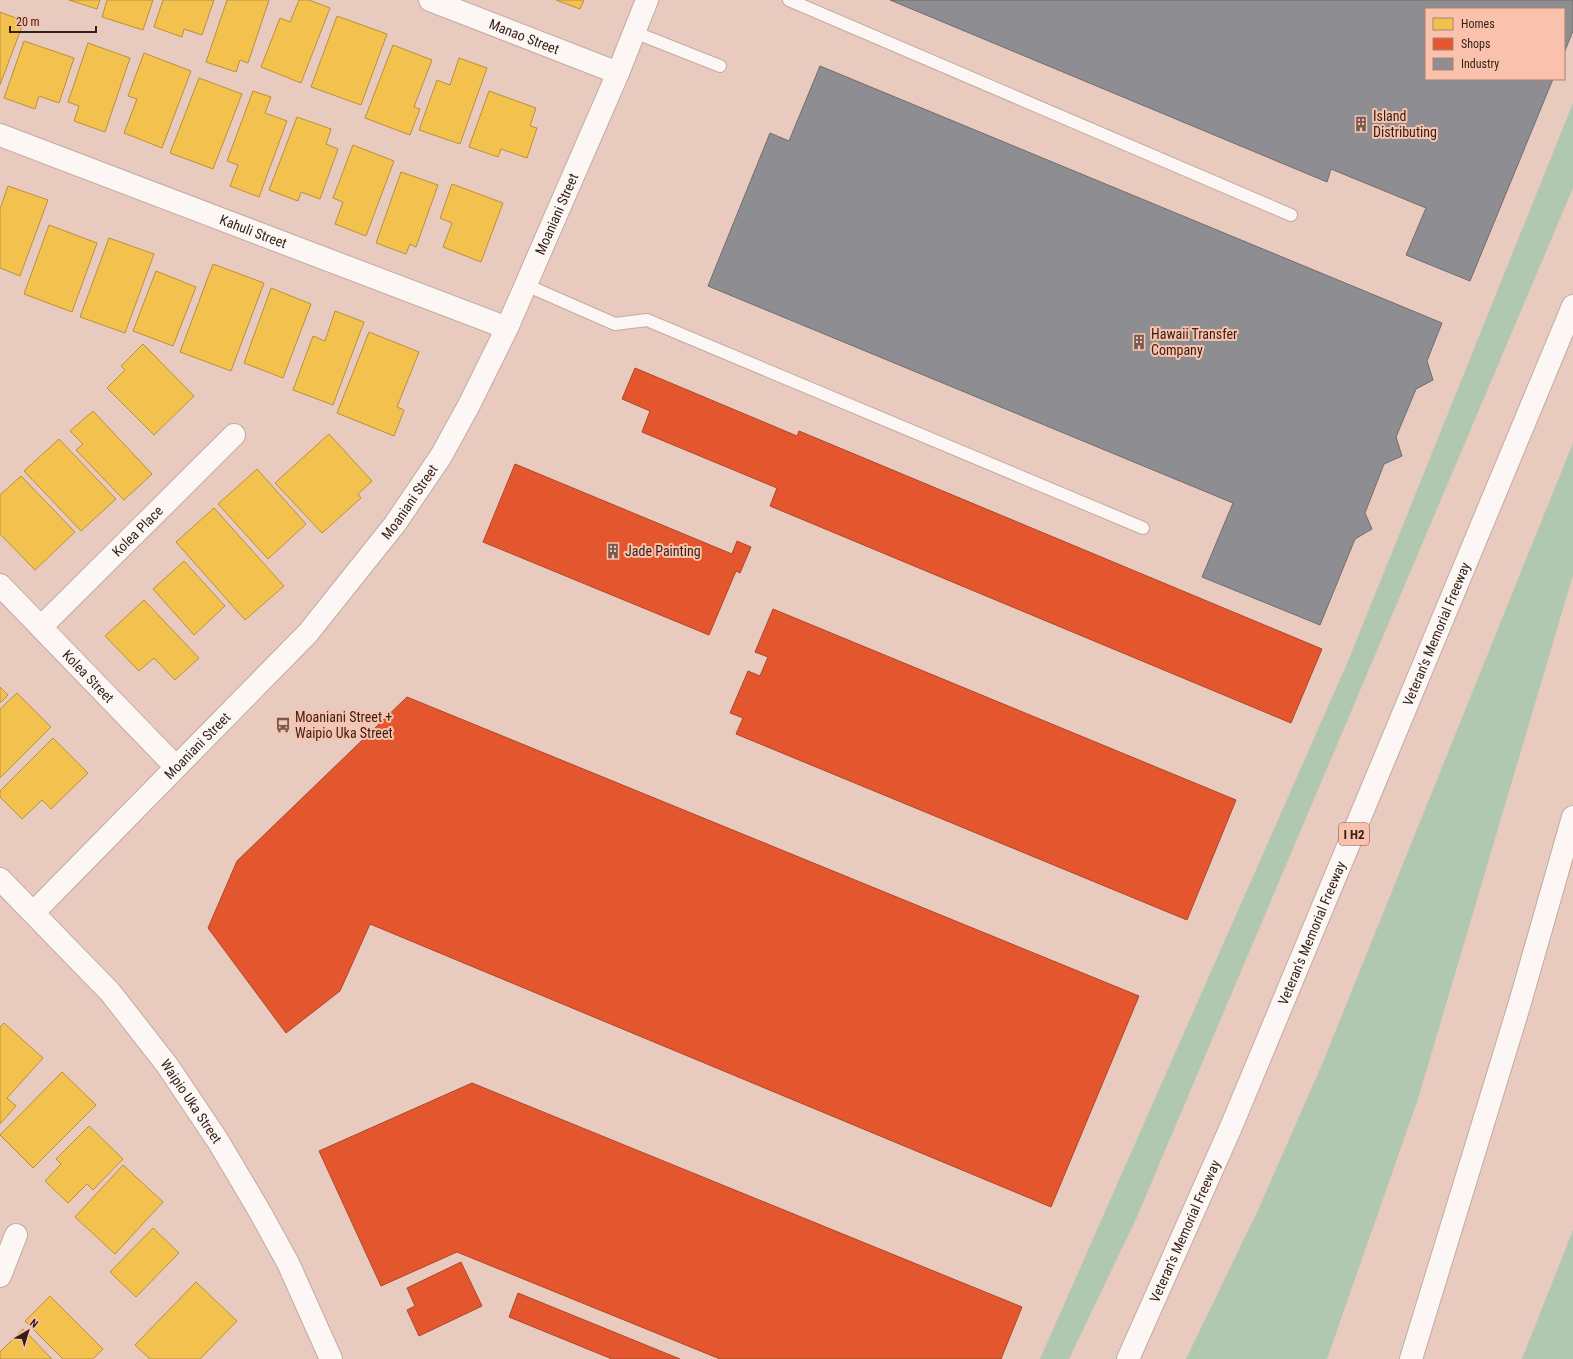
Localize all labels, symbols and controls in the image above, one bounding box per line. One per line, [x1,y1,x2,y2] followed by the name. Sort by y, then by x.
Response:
[10,8,96,34] scale bar
[1425,8,1565,80] legend
[16,15,40,29] text: 20 m
[487,16,561,57] street label: Manao Street
[1461,17,1495,31] text: Homes
[1461,37,1490,51] text: Shops
[1461,57,1499,71] text: Industry
[1373,108,1437,140] place label: Island Distributing
[1352,115,1370,133] building icon: Island Distributing
[532,171,581,257] street label: Moaniani Street
[218,211,289,251] street label: Kahuli Street
[1151,326,1237,358] place label: Hawaii Transfer Company
[1130,333,1148,351] building icon: Hawaii Transfer Company
[378,462,441,542] street label: Moaniani Street
[109,502,166,560] street label: Kolea Place
[604,542,622,560] building icon: Jade Painting
[625,543,701,559] place label: Jade Painting
[1399,560,1473,708] street label: Veteran's Memorial Freeway
[59,647,117,706] street label: Kolea Street
[161,709,233,782] street label: Moaniani Street
[295,709,393,741] place label: Moaniani Street + Waipio Uka Street
[274,716,292,734] bus stop icon: Moaniani Street + Waipio Uka Street
[1339,823,1369,845] road number: I H2
[1275,859,1349,1007] street label: Veteran's Memorial Freeway
[157,1056,225,1146] street label: Waipio Uka Street
[1146,1157,1223,1305] street label: Veteran's Memorial Freeway
[8,1311,48,1351] north arrow
[27,1316,41,1331] text: N

